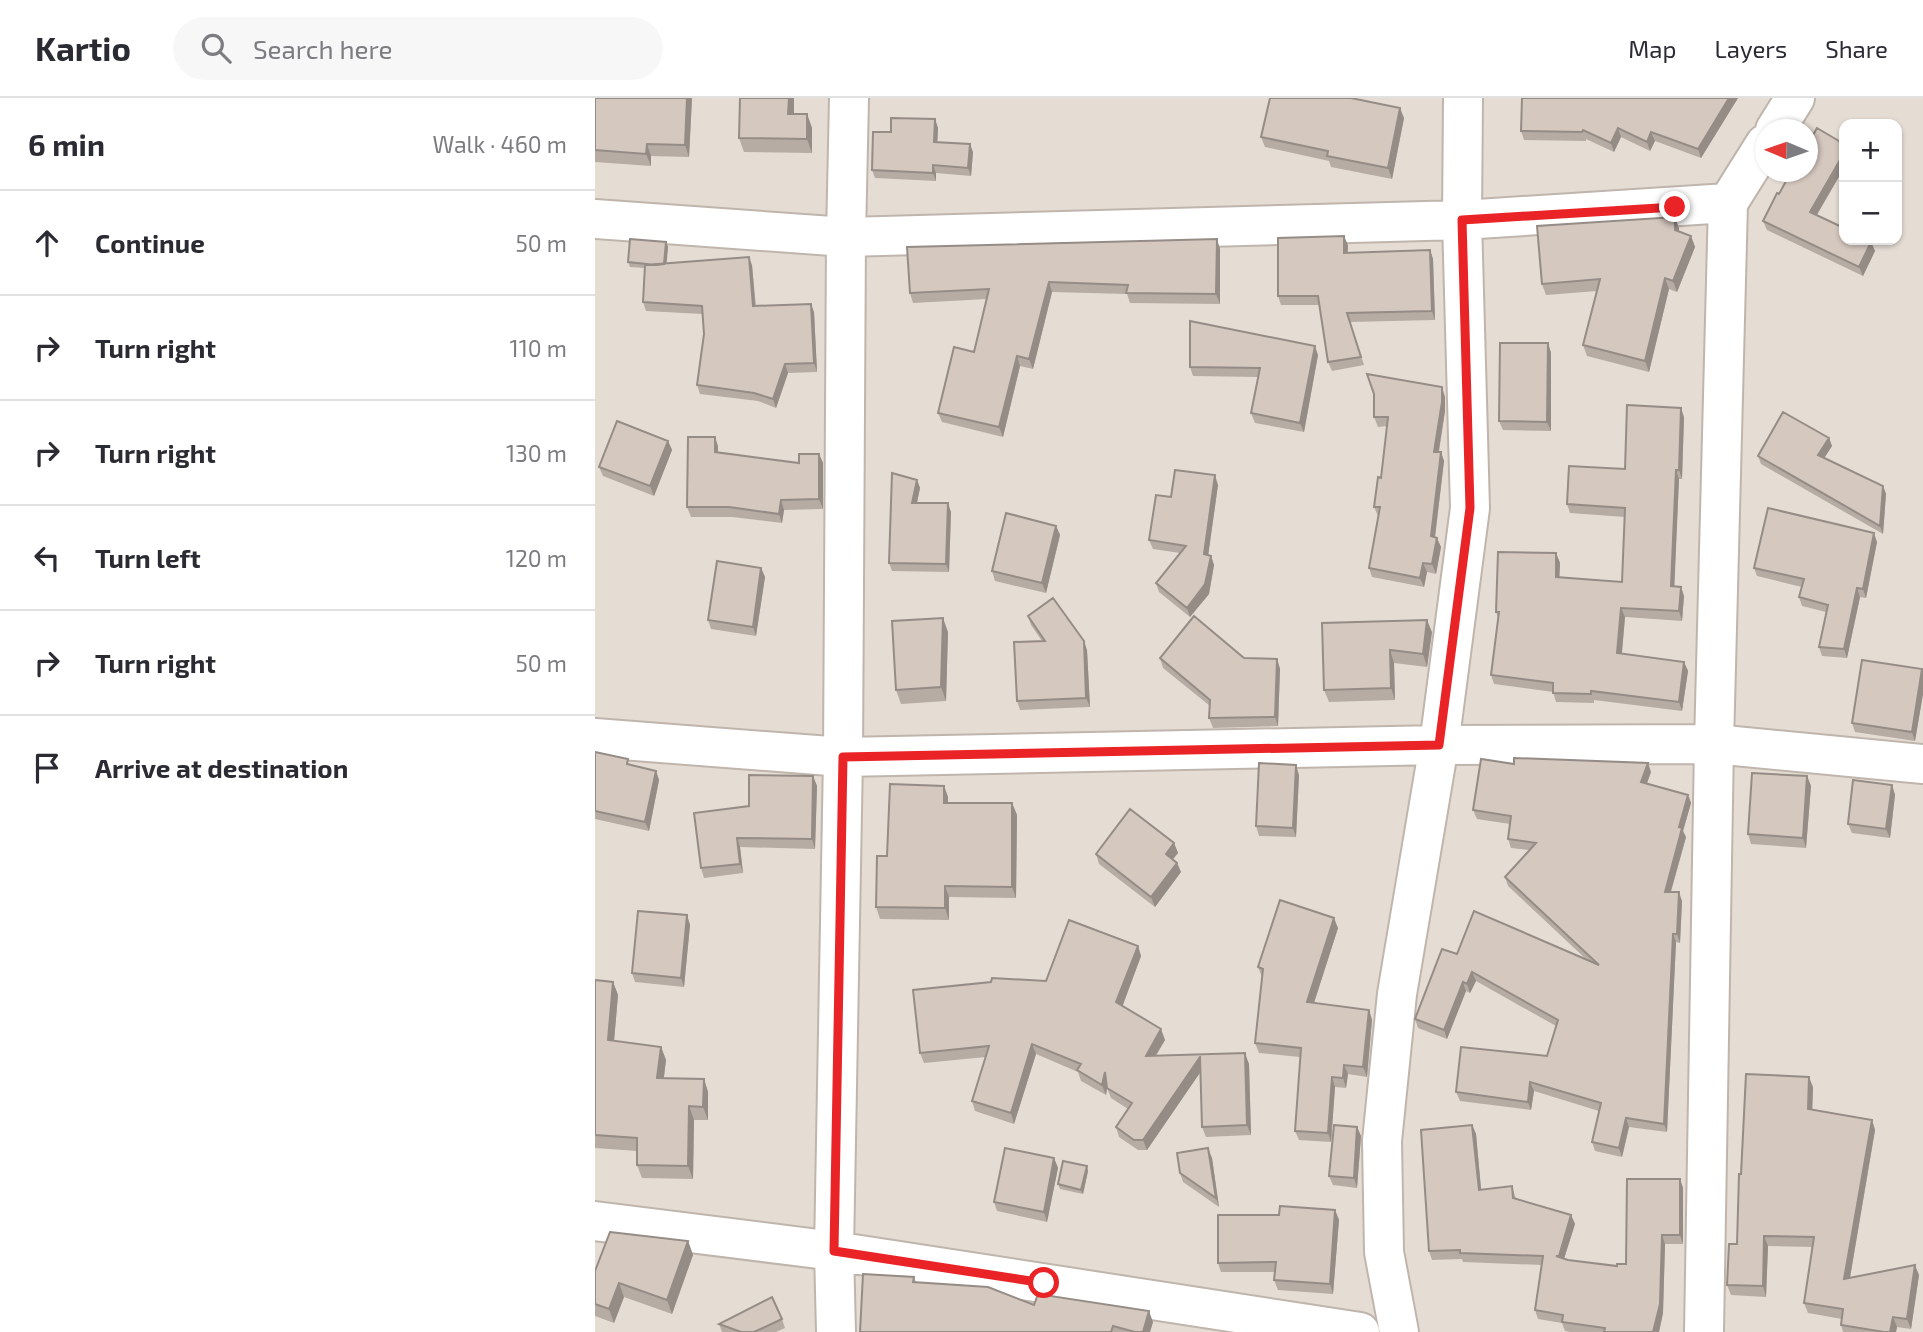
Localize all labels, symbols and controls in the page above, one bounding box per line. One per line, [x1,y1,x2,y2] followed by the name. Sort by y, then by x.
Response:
[173,17,663,80] search box
[35,28,131,68] text: Kartio
[197,29,235,67] icon: search
[253,33,393,64] text: Search here
[1628,34,1676,63] text: Map
[1714,34,1787,63] text: Layers
[1825,34,1888,63] text: Share
[1755,119,1818,182] north arrow
[1839,119,1902,245] map controls
[1839,119,1902,182] button: +
[28,126,105,162] text: 6 min
[432,130,567,158] text: Walk · 460 m
[1839,182,1902,245] button: −
[1659,191,1690,222] route end
[28,224,66,262] icon: ahead
[95,227,205,258] text: Continue
[516,229,567,257] text: 50 m
[28,329,66,367] icon: right
[95,332,216,363] text: Turn right
[510,334,567,362] text: 110 m
[28,434,66,472] icon: right
[95,437,216,468] text: Turn right
[506,439,567,467] text: 130 m
[28,539,66,577] icon: left
[95,542,201,573] text: Turn left
[506,544,567,572] text: 120 m
[28,644,66,682] icon: right
[95,647,216,678] text: Turn right
[516,649,567,677] text: 50 m
[28,749,66,787] icon: arrive
[95,752,348,783] text: Arrive at destination
[1028,1267,1059,1298] route start

